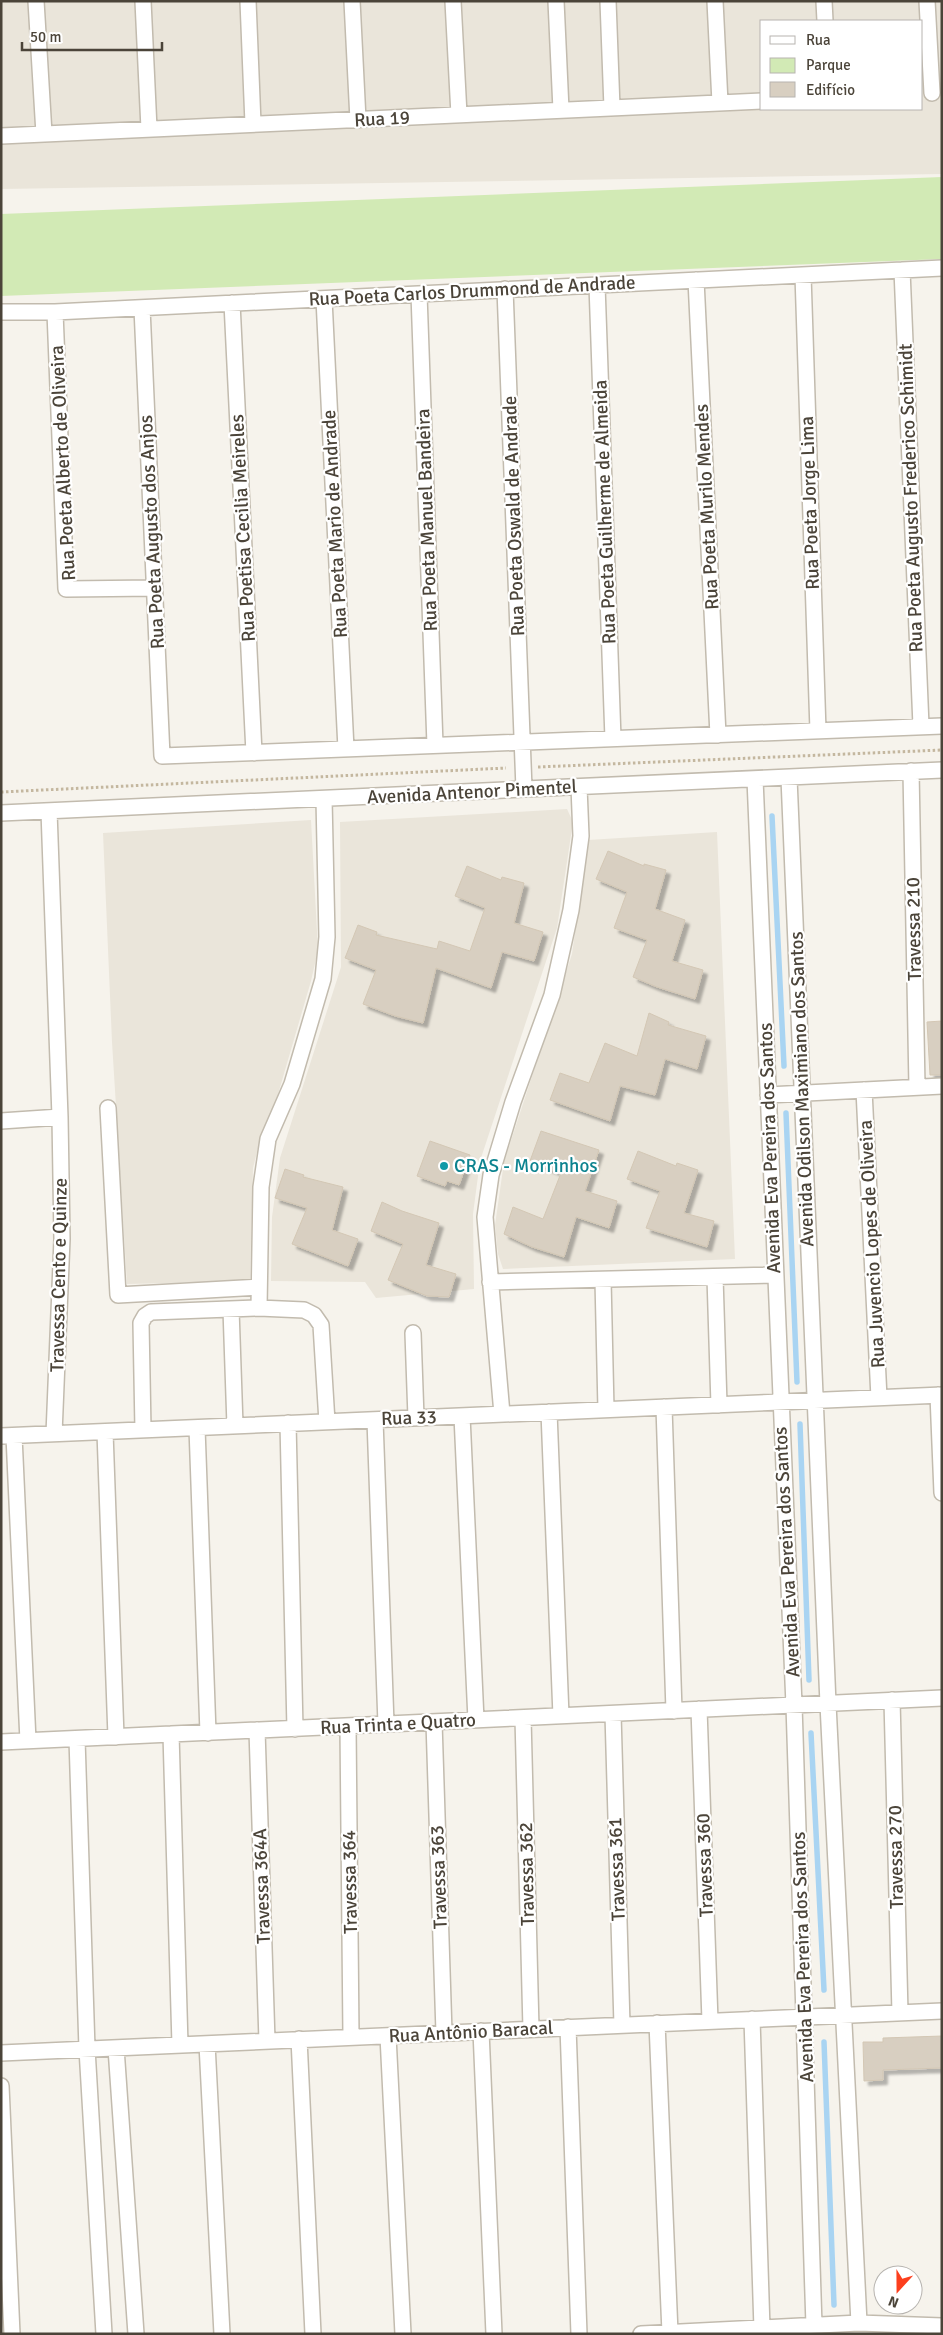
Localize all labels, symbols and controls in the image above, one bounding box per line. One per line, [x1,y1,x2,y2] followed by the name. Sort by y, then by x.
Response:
[22,20,162,52] scale bar
[760,20,923,110] legend
[30,28,61,46] text: 50 m
[806,31,831,49] text: Rua
[806,56,851,74] text: Parque
[806,81,855,99] text: Edifício
[354,106,410,132] street label: Rua 19
[308,270,636,312] street label: Rua Poeta Carlos Drummond de Andrade
[894,343,928,653] street label: Rua Poeta Augusto Frederico Schimidt
[45,345,81,581] street label: Rua Poeta Alberto de Oliveira
[588,379,622,645] street label: Rua Poeta Guilherme de Almeida
[498,395,530,637] street label: Rua Poeta Oswald de Andrade
[690,403,724,611] street label: Rua Poeta Murilo Mendes
[411,408,443,632] street label: Rua Poeta Manuel Bandeira
[317,409,353,639] street label: Rua Poeta Mario de Andrade
[134,414,170,650] street label: Rua Poeta Augusto dos Anjos
[225,414,261,642] street label: Rua Poetisa Cecilia Meireles
[795,416,825,590] street label: Rua Poeta Jorge Lima
[366,775,578,809] street label: Avenida Antenor Pimentel
[901,877,927,981] street label: Travessa 210
[785,931,819,1247] street label: Avenida Odilson Maximiano dos Santos
[754,1022,786,1274] street label: Avenida Eva Pereira dos Santos
[854,1119,890,1369] street label: Rua Juvencio Lopes de Oliveira
[454,1154,598,1178] place label: CRAS - Morrinhos
[438,1160,450,1172] marker: CRAS - Morrinhos
[45,1178,73,1372] street label: Travessa Cento e Quinze
[381,1405,437,1431] street label: Rua 33
[768,1426,806,1678] street label: Avenida Eva Pereira dos Santos
[319,1708,477,1740] street label: Rua Trinta e Quatro
[883,1805,909,1909] street label: Travessa 270
[691,1813,719,1917] street label: Travessa 360
[603,1817,631,1921] street label: Travessa 361
[514,1822,540,1926] street label: Travessa 362
[425,1825,453,1929] street label: Travessa 363
[248,1828,276,1944] street label: Travessa 364A
[337,1830,363,1934] street label: Travessa 364
[787,1831,819,2083] street label: Avenida Eva Pereira dos Santos
[388,2016,554,2048] street label: Rua Antônio Baracal
[873,2265,923,2315] north arrow
[886,2292,901,2311] text: N

